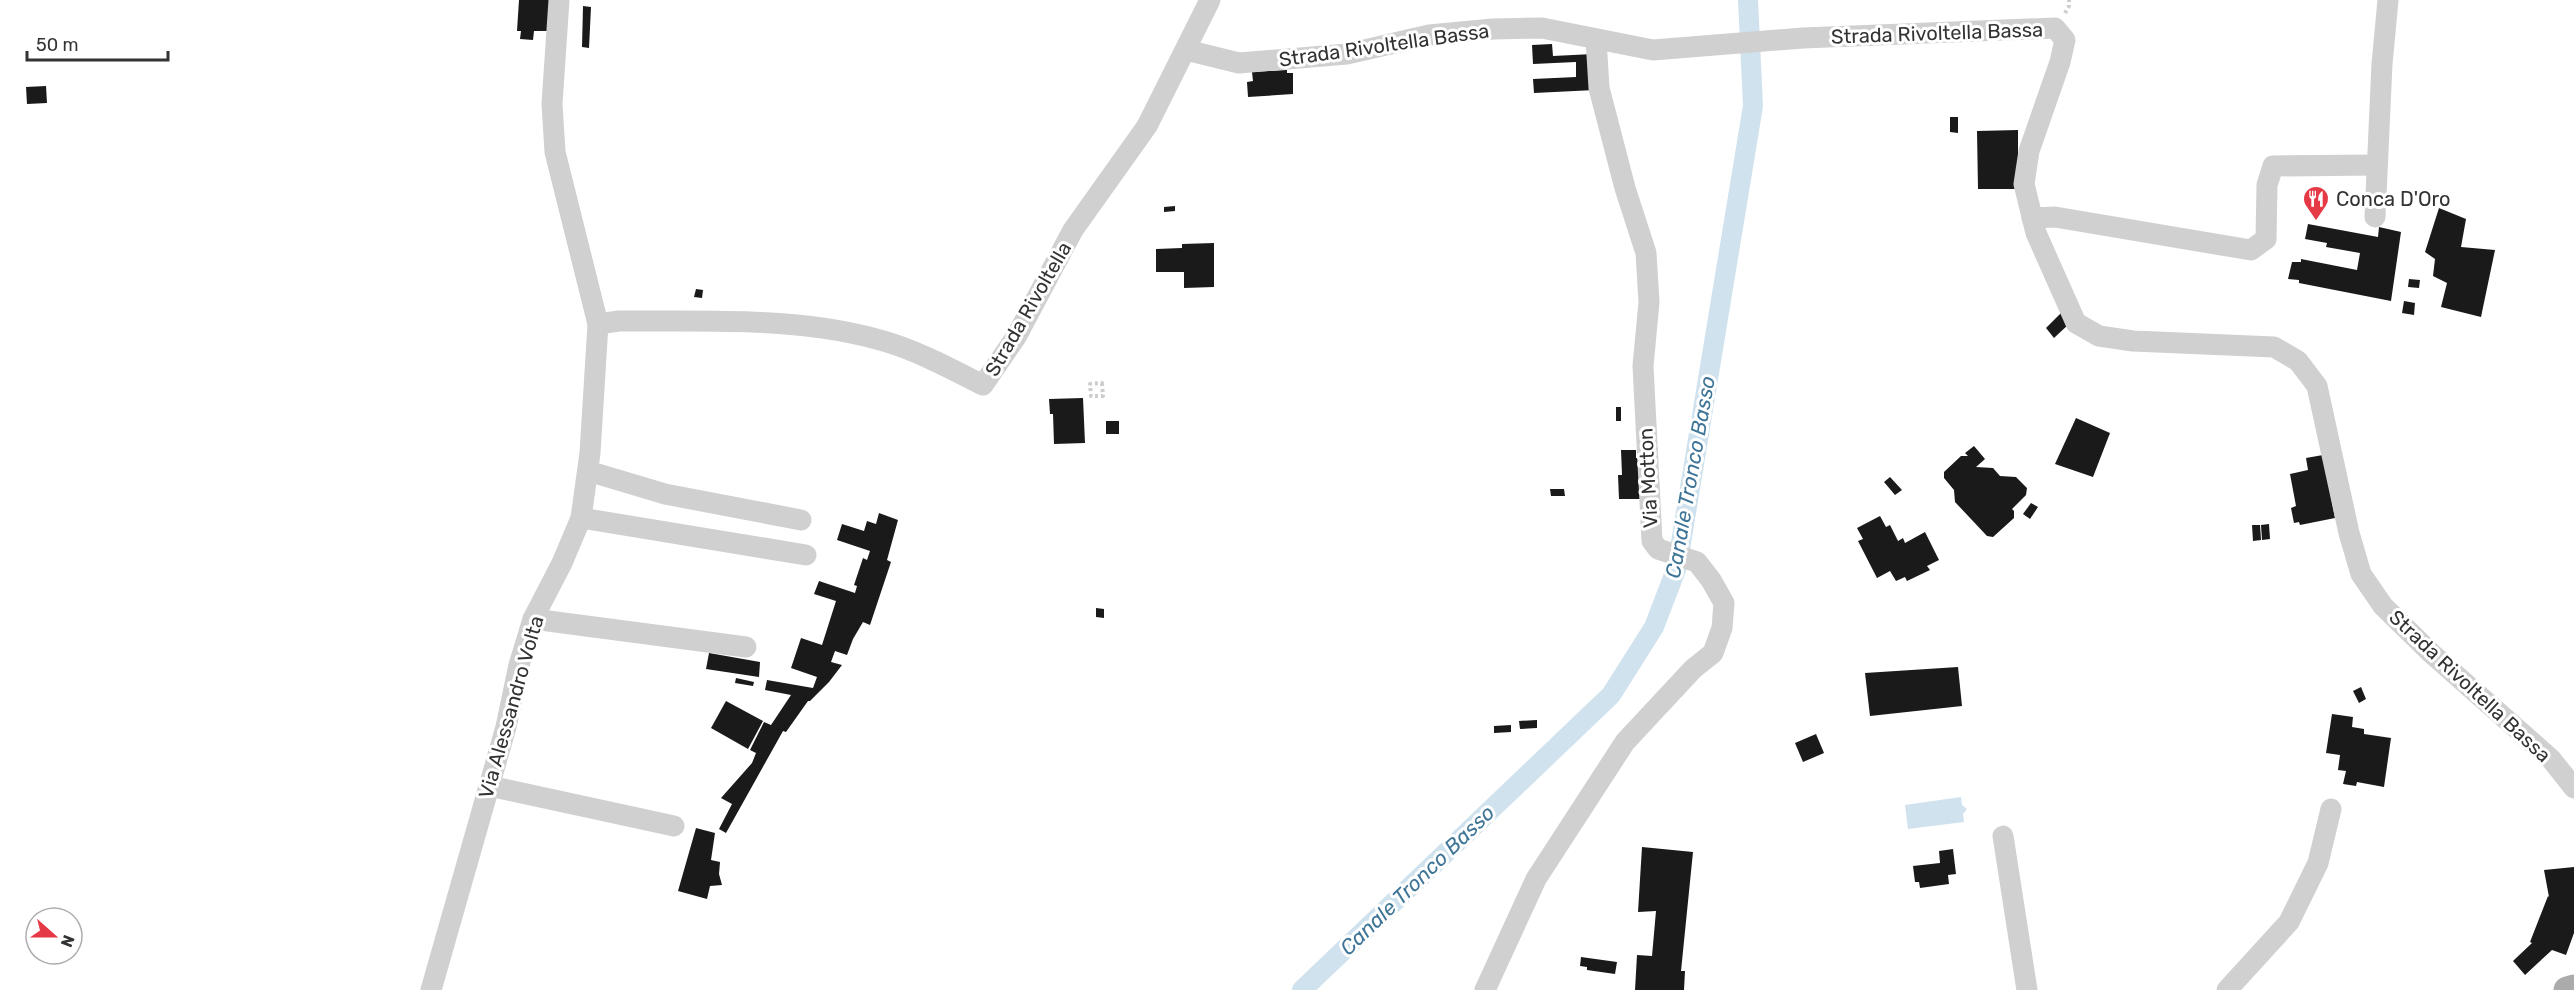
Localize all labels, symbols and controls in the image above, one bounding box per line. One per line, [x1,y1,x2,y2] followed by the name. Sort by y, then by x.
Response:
[1831,17,2043,49] street label: Strada Rivoltella Bassa
[1277,18,1491,72] street label: Strada Rivoltella Bassa
[27,24,168,62] scale bar
[36,34,79,56] text: 50 m
[2301,184,2331,222] restaurant icon: Conca D'Oro
[2336,187,2450,211] place label: Conca D'Oro
[980,237,1076,381] street label: Strada Rivoltella
[1660,374,1720,580] water label: Canale Tronco Basso
[1633,427,1663,529] street label: Via Motton
[2384,605,2556,767] street label: Strada Rivoltella Bassa
[473,613,549,801] street label: Via Alessandro Volta
[1335,800,1499,960] water label: Canale Tronco Basso
[24,906,84,966] north arrow
[57,932,78,950] text: N

